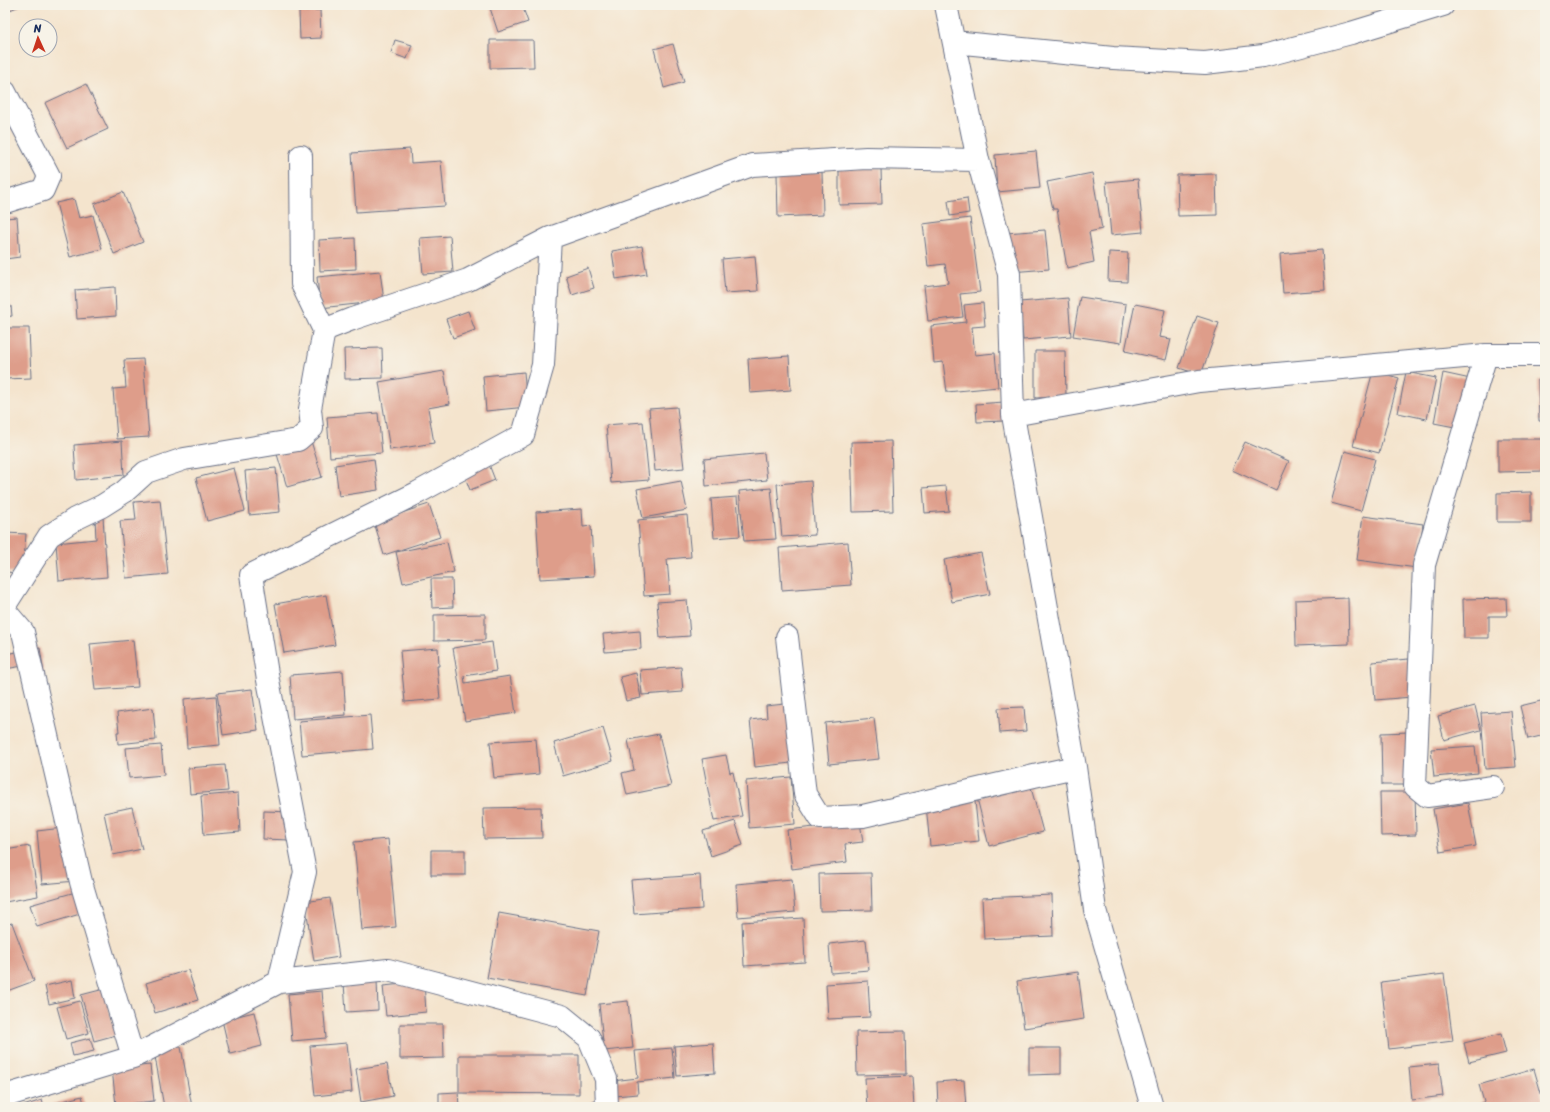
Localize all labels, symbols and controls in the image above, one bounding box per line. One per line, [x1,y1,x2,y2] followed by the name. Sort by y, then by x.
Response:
[18,18,58,58] north arrow
[32,19,42,38] text: N

